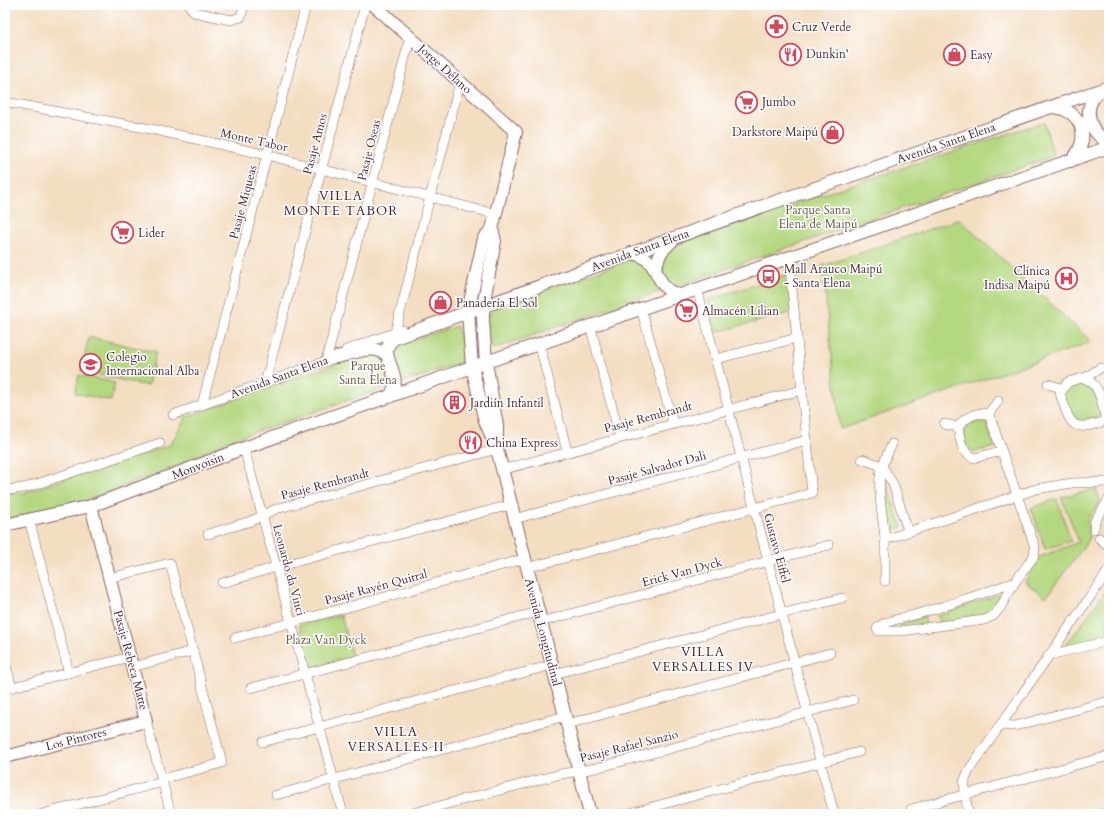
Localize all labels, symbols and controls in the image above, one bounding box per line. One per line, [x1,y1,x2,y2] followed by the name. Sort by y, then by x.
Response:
[764,14,790,40] pharmacy icon: Cruz Verde
[792,19,851,35] place label: Cruz Verde
[413,39,476,98] street label: Jorge Délano
[778,41,804,67] restaurant icon: Dunkin'
[942,42,968,68] shop icon: Easy
[806,46,849,62] place label: Dunkin'
[970,47,994,63] place label: Easy
[733,89,759,115] supermarket icon: Jumbo
[760,94,796,110] place label: Jumbo
[299,112,331,176] street label: Pasaje Amos
[354,118,384,182] street label: Pasaje Oseas
[895,118,998,167] street label: Avenida Santa Elena
[820,119,846,145] shop icon: Darkstore Maipú
[732,124,818,140] place label: Darkstore Maipú
[219,125,290,156] street label: Monte Tabor
[225,163,261,241] street label: Pasaje Miqueas
[284,187,398,220] district label: VILLA MONTE TABOR
[778,202,858,232] park label: Parque Santa Elena de Maipú
[109,220,135,246] supermarket icon: Lider
[138,225,165,241] place label: Lider
[589,225,692,275] street label: Avenida Santa Elena
[784,261,883,291] place label: Mall Arauco Maipú - Santa Elena
[756,263,782,289] bus stop icon: Mall Arauco Maipú - Santa Elena
[984,263,1051,293] place label: Clínica Indisa Maipú
[1053,265,1079,291] hospital icon: Clínica Indisa Maipú
[427,290,453,316] shop icon: Panadería El Sol
[456,295,538,311] place label: Panadería El Sol
[674,298,700,324] supermarket icon: Almacén Lilian
[702,303,779,319] place label: Almacén Lilian
[106,349,200,379] place label: Colegio Internacional Alba
[77,351,103,377] school or university icon: Colegio Internacional Alba
[228,352,331,402] street label: Avenida Santa Elena
[339,358,398,388] park label: Parque Santa Elena
[441,390,467,416] building icon: Jardiín Infantil
[468,395,544,411] place label: Jardiín Infantil
[602,398,694,436] street label: Pasaje Rembrandt
[458,430,484,456] restaurant icon: China Express
[486,435,558,451] place label: China Express
[606,447,708,489] street label: Pasaje Salvador Dali
[170,449,227,483] street label: Monvoisin
[279,465,371,503] street label: Pasaje Rembrandt
[760,511,794,585] street label: Gustavo Eiffel
[269,522,309,618] street label: Leonardo da Vinci
[640,553,724,590] street label: Erick Van Dyck
[323,566,429,608] street label: Pasaje Rayén Quitral
[521,576,565,688] street label: Avenida Longitudinal
[110,608,152,712] street label: Pasaje Rebeca Matte
[285,632,367,648] park label: Plaza Van Dyck
[652,643,754,676] district label: VILLA VERSALLES IV
[348,723,444,756] district label: VILLA VERSALLES II
[44,724,108,754] street label: Los Pintores
[578,726,680,766] street label: Pasaje Rafael Sanzio

